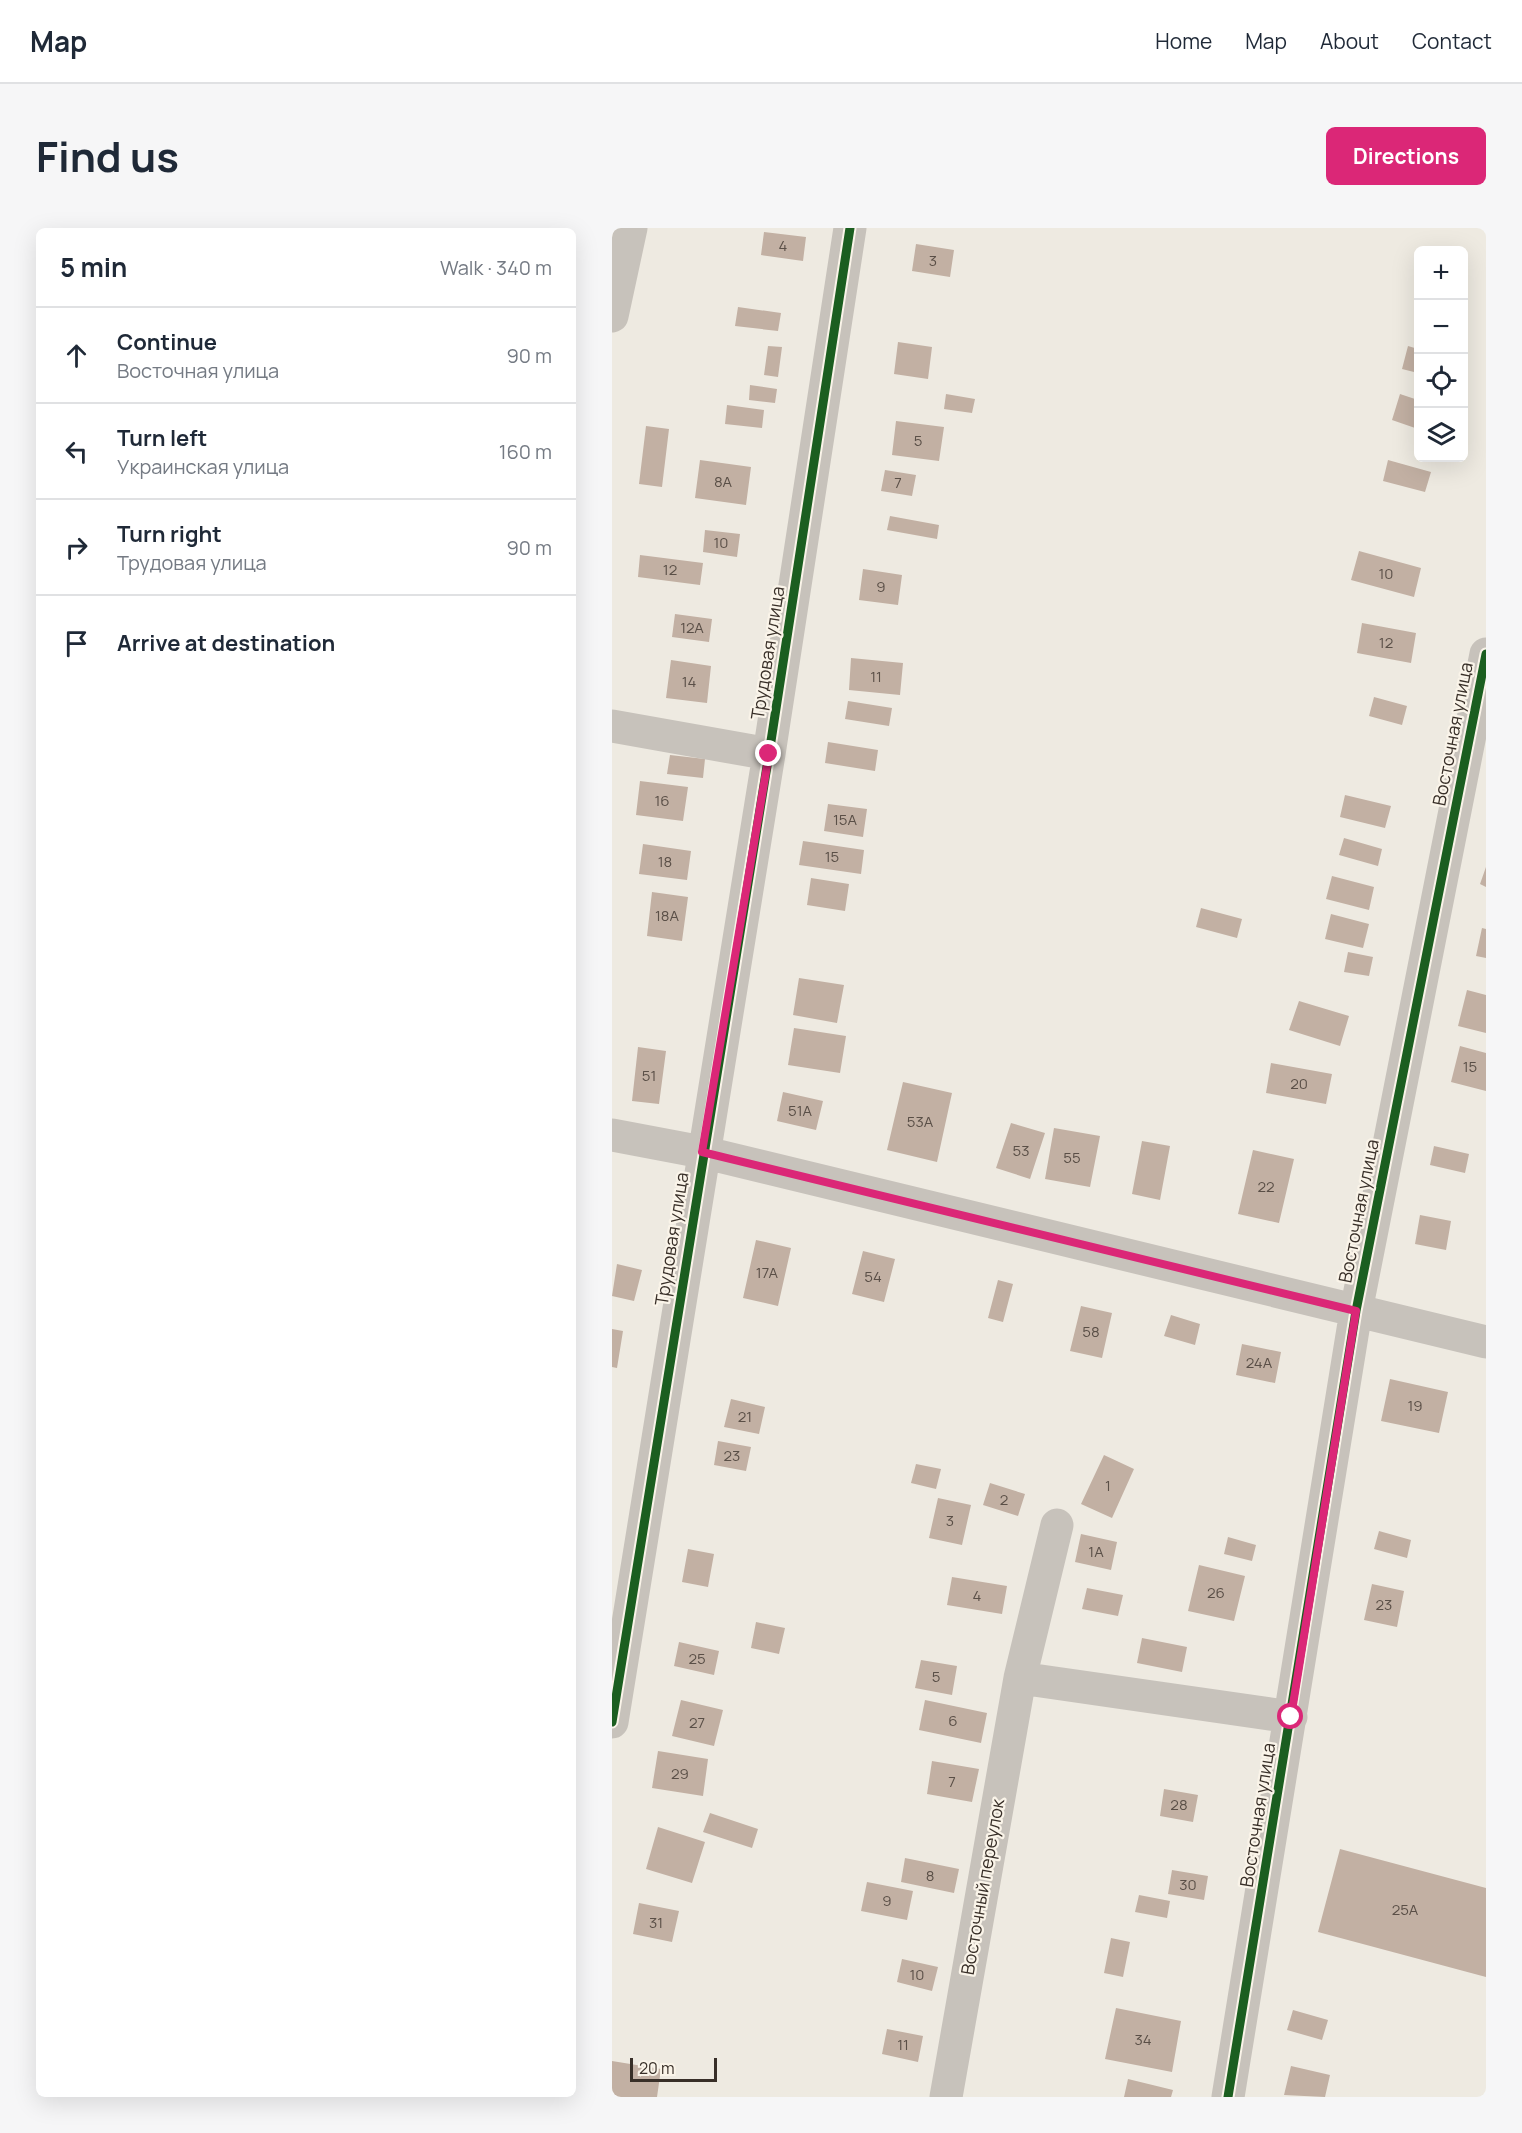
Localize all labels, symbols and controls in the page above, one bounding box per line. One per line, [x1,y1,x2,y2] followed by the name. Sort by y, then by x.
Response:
[30,22,87,60] text: Map
[1155,27,1212,55] text: Home
[1245,27,1287,55] text: Map
[1320,27,1379,55] text: About
[1412,27,1492,55] text: Contact
[36,127,179,185] text: Find us
[1326,127,1486,185] button: Directions
[779,235,788,256] house number: 4
[1414,246,1468,462] map controls
[1414,246,1468,300] button: +
[60,249,127,285] text: 5 min
[929,250,937,271] house number: 3
[440,254,552,281] text: Walk · 340 m
[1414,300,1468,354] button: −
[117,327,217,357] text: Continue
[60,339,93,372] icon: ahead
[506,342,552,369] text: 90 m
[1414,354,1468,408] button: locate
[117,357,279,384] text: Восточная улица
[1414,408,1468,462] button: layers
[117,423,207,453] text: Turn left
[914,430,922,451] house number: 5
[60,435,93,468] icon: left
[499,438,552,465] text: 160 m
[117,453,289,480] text: Украинская улица
[714,471,733,492] house number: 8А
[894,472,902,493] house number: 7
[117,519,222,549] text: Turn right
[60,531,93,564] icon: right
[714,532,729,553] house number: 10
[506,534,552,561] text: 90 m
[117,549,267,576] text: Трудовая улица
[663,559,677,580] house number: 12
[1379,563,1394,584] house number: 10
[876,576,886,597] house number: 9
[745,584,789,721] street label: Трудовая улица
[680,617,704,638] house number: 12А
[60,627,93,660] icon: arrive
[117,628,335,658] text: Arrive at destination
[1379,632,1393,653] house number: 12
[1426,660,1478,808] street label: Восточная улица
[870,666,882,687] house number: 11
[682,671,696,692] house number: 14
[755,740,781,766] route end
[654,790,670,811] house number: 16
[833,809,858,830] house number: 15А
[825,846,839,867] house number: 15
[658,851,672,872] house number: 18
[655,905,680,926] house number: 18А
[1463,1056,1477,1077] house number: 15
[642,1065,656,1086] house number: 51
[1290,1073,1308,1094] house number: 20
[788,1100,813,1121] house number: 51А
[907,1111,934,1132] house number: 53А
[1332,1137,1384,1285] street label: Восточная улица
[1013,1140,1029,1161] house number: 53
[1063,1147,1081,1168] house number: 55
[649,1170,693,1307] street label: Трудовая улица
[1257,1176,1275,1197] house number: 22
[756,1262,779,1283] house number: 17А
[864,1266,882,1287] house number: 54
[1082,1321,1100,1342] house number: 58
[1246,1352,1273,1373] house number: 24А
[1407,1395,1423,1416] house number: 19
[738,1406,752,1427] house number: 21
[724,1445,740,1466] house number: 23
[1105,1475,1111,1496] house number: 1
[1000,1489,1008,1510] house number: 2
[946,1510,954,1531] house number: 3
[1088,1541,1104,1562] house number: 1А
[1207,1582,1225,1603] house number: 26
[973,1585,982,1606] house number: 4
[1376,1594,1392,1615] house number: 23
[688,1648,706,1669] house number: 25
[932,1666,940,1687] house number: 5
[1277,1703,1303,1729] route start
[948,1710,958,1731] house number: 6
[689,1712,705,1733] house number: 27
[1234,1741,1280,1889] street label: Восточная улица
[671,1763,689,1784] house number: 29
[948,1771,956,1792] house number: 7
[1170,1794,1188,1815] house number: 28
[955,1796,1009,1977] street label: Восточный переулок
[926,1865,934,1886] house number: 8
[1179,1874,1197,1895] house number: 30
[882,1890,892,1911] house number: 9
[1392,1899,1419,1920] house number: 25А
[649,1912,663,1933] house number: 31
[910,1964,925,1985] house number: 10
[1134,2029,1152,2050] house number: 34
[897,2034,909,2055] house number: 11
[630,2055,717,2082] scale bar
[639,2057,675,2079] text: 20 m

